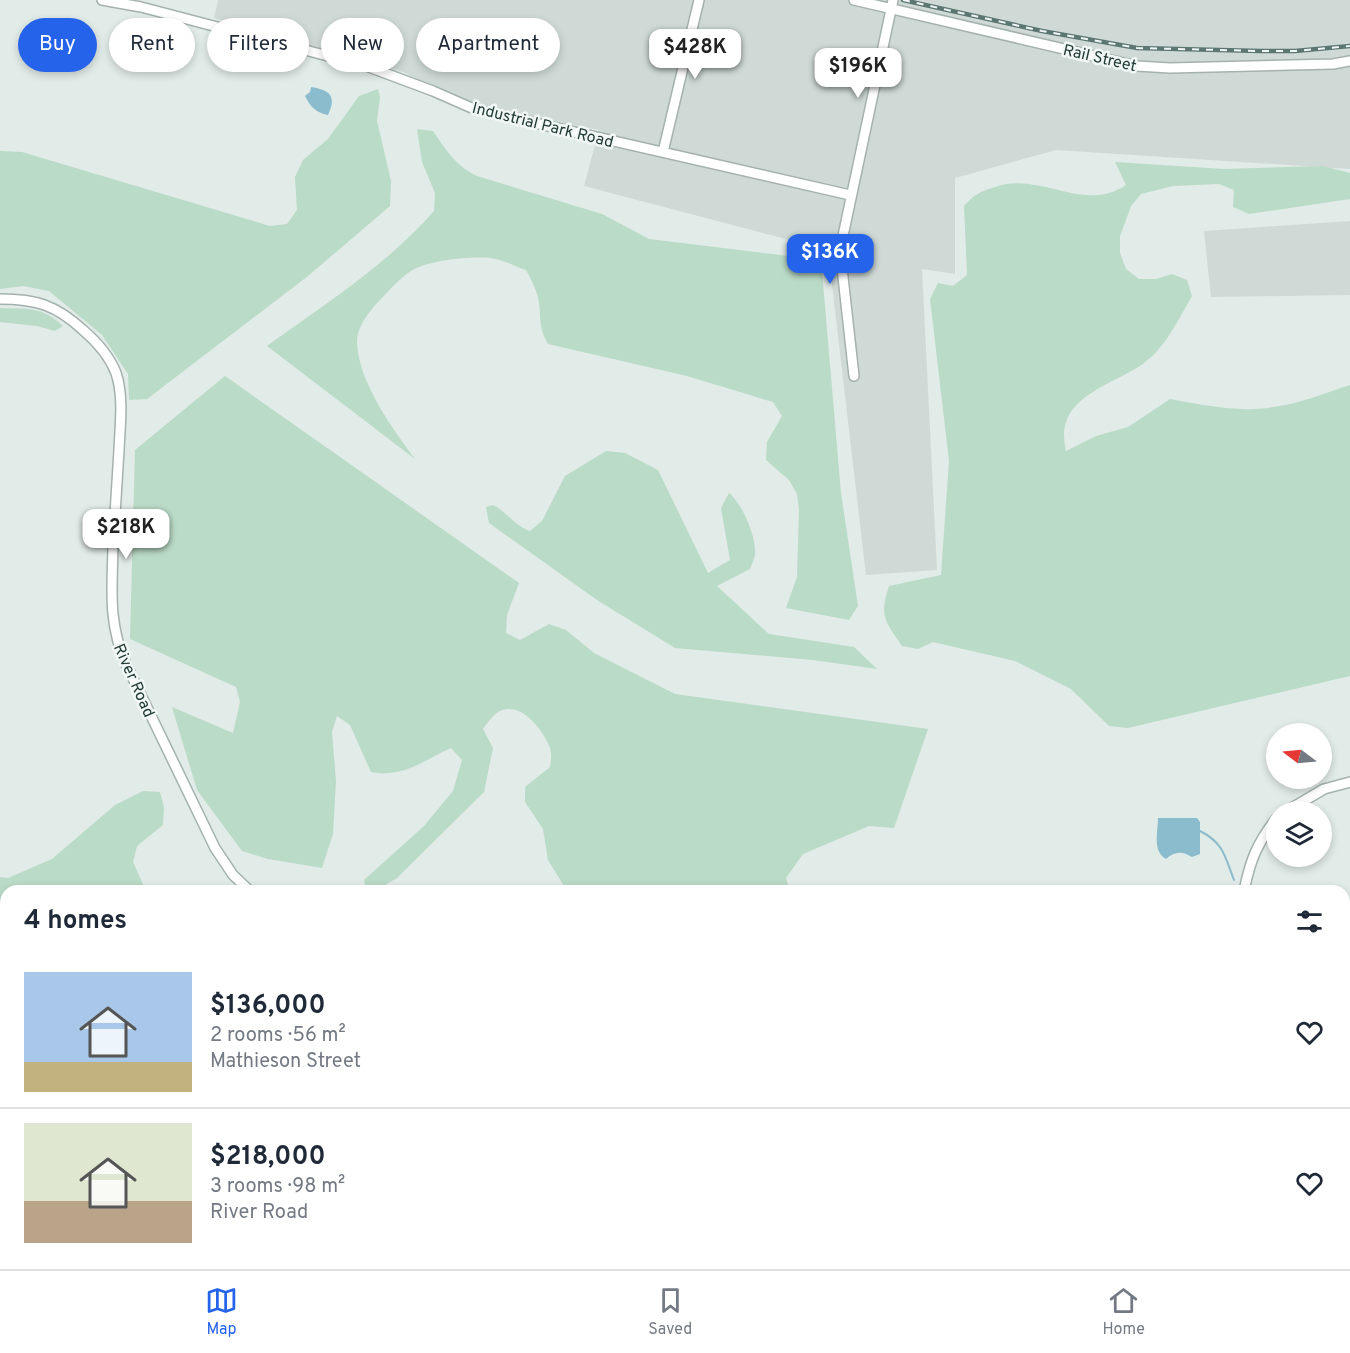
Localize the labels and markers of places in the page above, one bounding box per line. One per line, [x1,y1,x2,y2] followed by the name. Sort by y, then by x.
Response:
[653,29,737,80] pin: $428K
[816,48,900,99] pin: $196K
[788,234,872,285] pin: $136K
[84,509,168,560] pin: $218K

